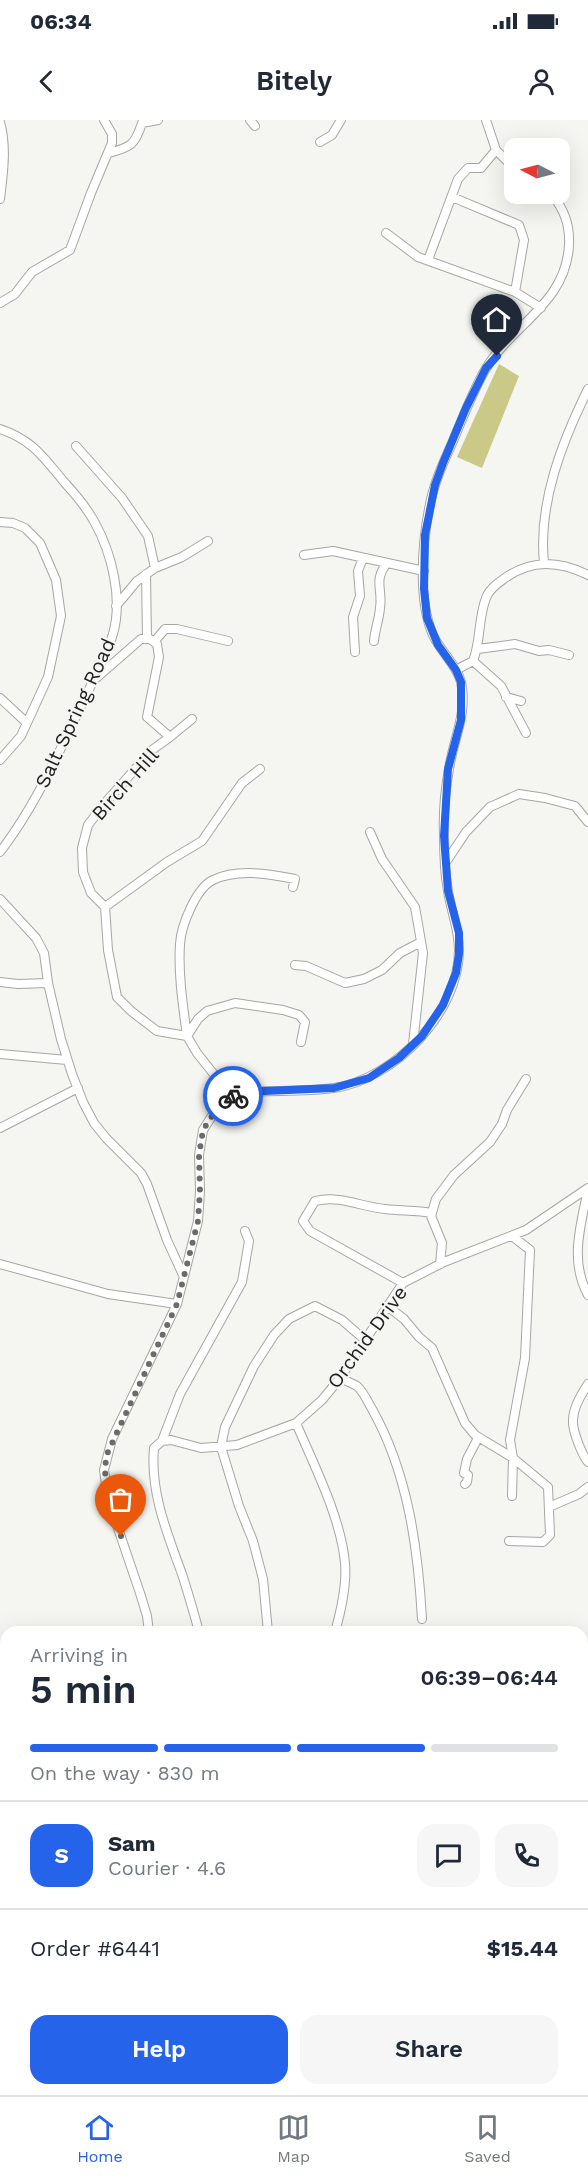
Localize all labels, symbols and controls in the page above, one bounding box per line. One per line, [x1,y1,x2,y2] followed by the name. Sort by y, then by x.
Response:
[30,9,92,34] text: 06:34
[30,65,63,98] icon: back
[256,65,332,97] text: Bitely
[525,65,558,98] icon: person
[504,138,570,204] north arrow
[504,138,570,204] map controls
[471,294,522,356] pin
[480,303,513,336] icon: home
[30,634,120,792] street label: Salt Spring Road
[86,743,164,825] street label: Birch Hill
[203,1066,263,1126] courier
[217,1080,250,1113] icon: bike
[322,1281,412,1393] street label: Orchid Drive
[95,1474,146,1536] pin
[104,1483,137,1516] icon: bag
[30,1643,128,1667] text: Arriving in
[420,1665,558,1690] text: 06:39–06:44
[30,1667,137,1712] text: 5 min
[30,1761,219,1785] text: On the way · 830 m
[417,1824,480,1887] button: chat
[495,1824,558,1887] button: phone
[108,1831,156,1856] text: Sam
[54,1843,69,1868] text: S
[108,1856,226,1880] text: Courier · 4.6
[30,1936,160,1961] text: Order #6441
[487,1936,558,1961] text: $15.44
[30,2015,288,2084] button: Help
[300,2015,558,2084] button: Share
[77,2111,123,2166] tab: Home
[277,2111,310,2166] tab: Map
[464,2111,511,2166] tab: Saved

